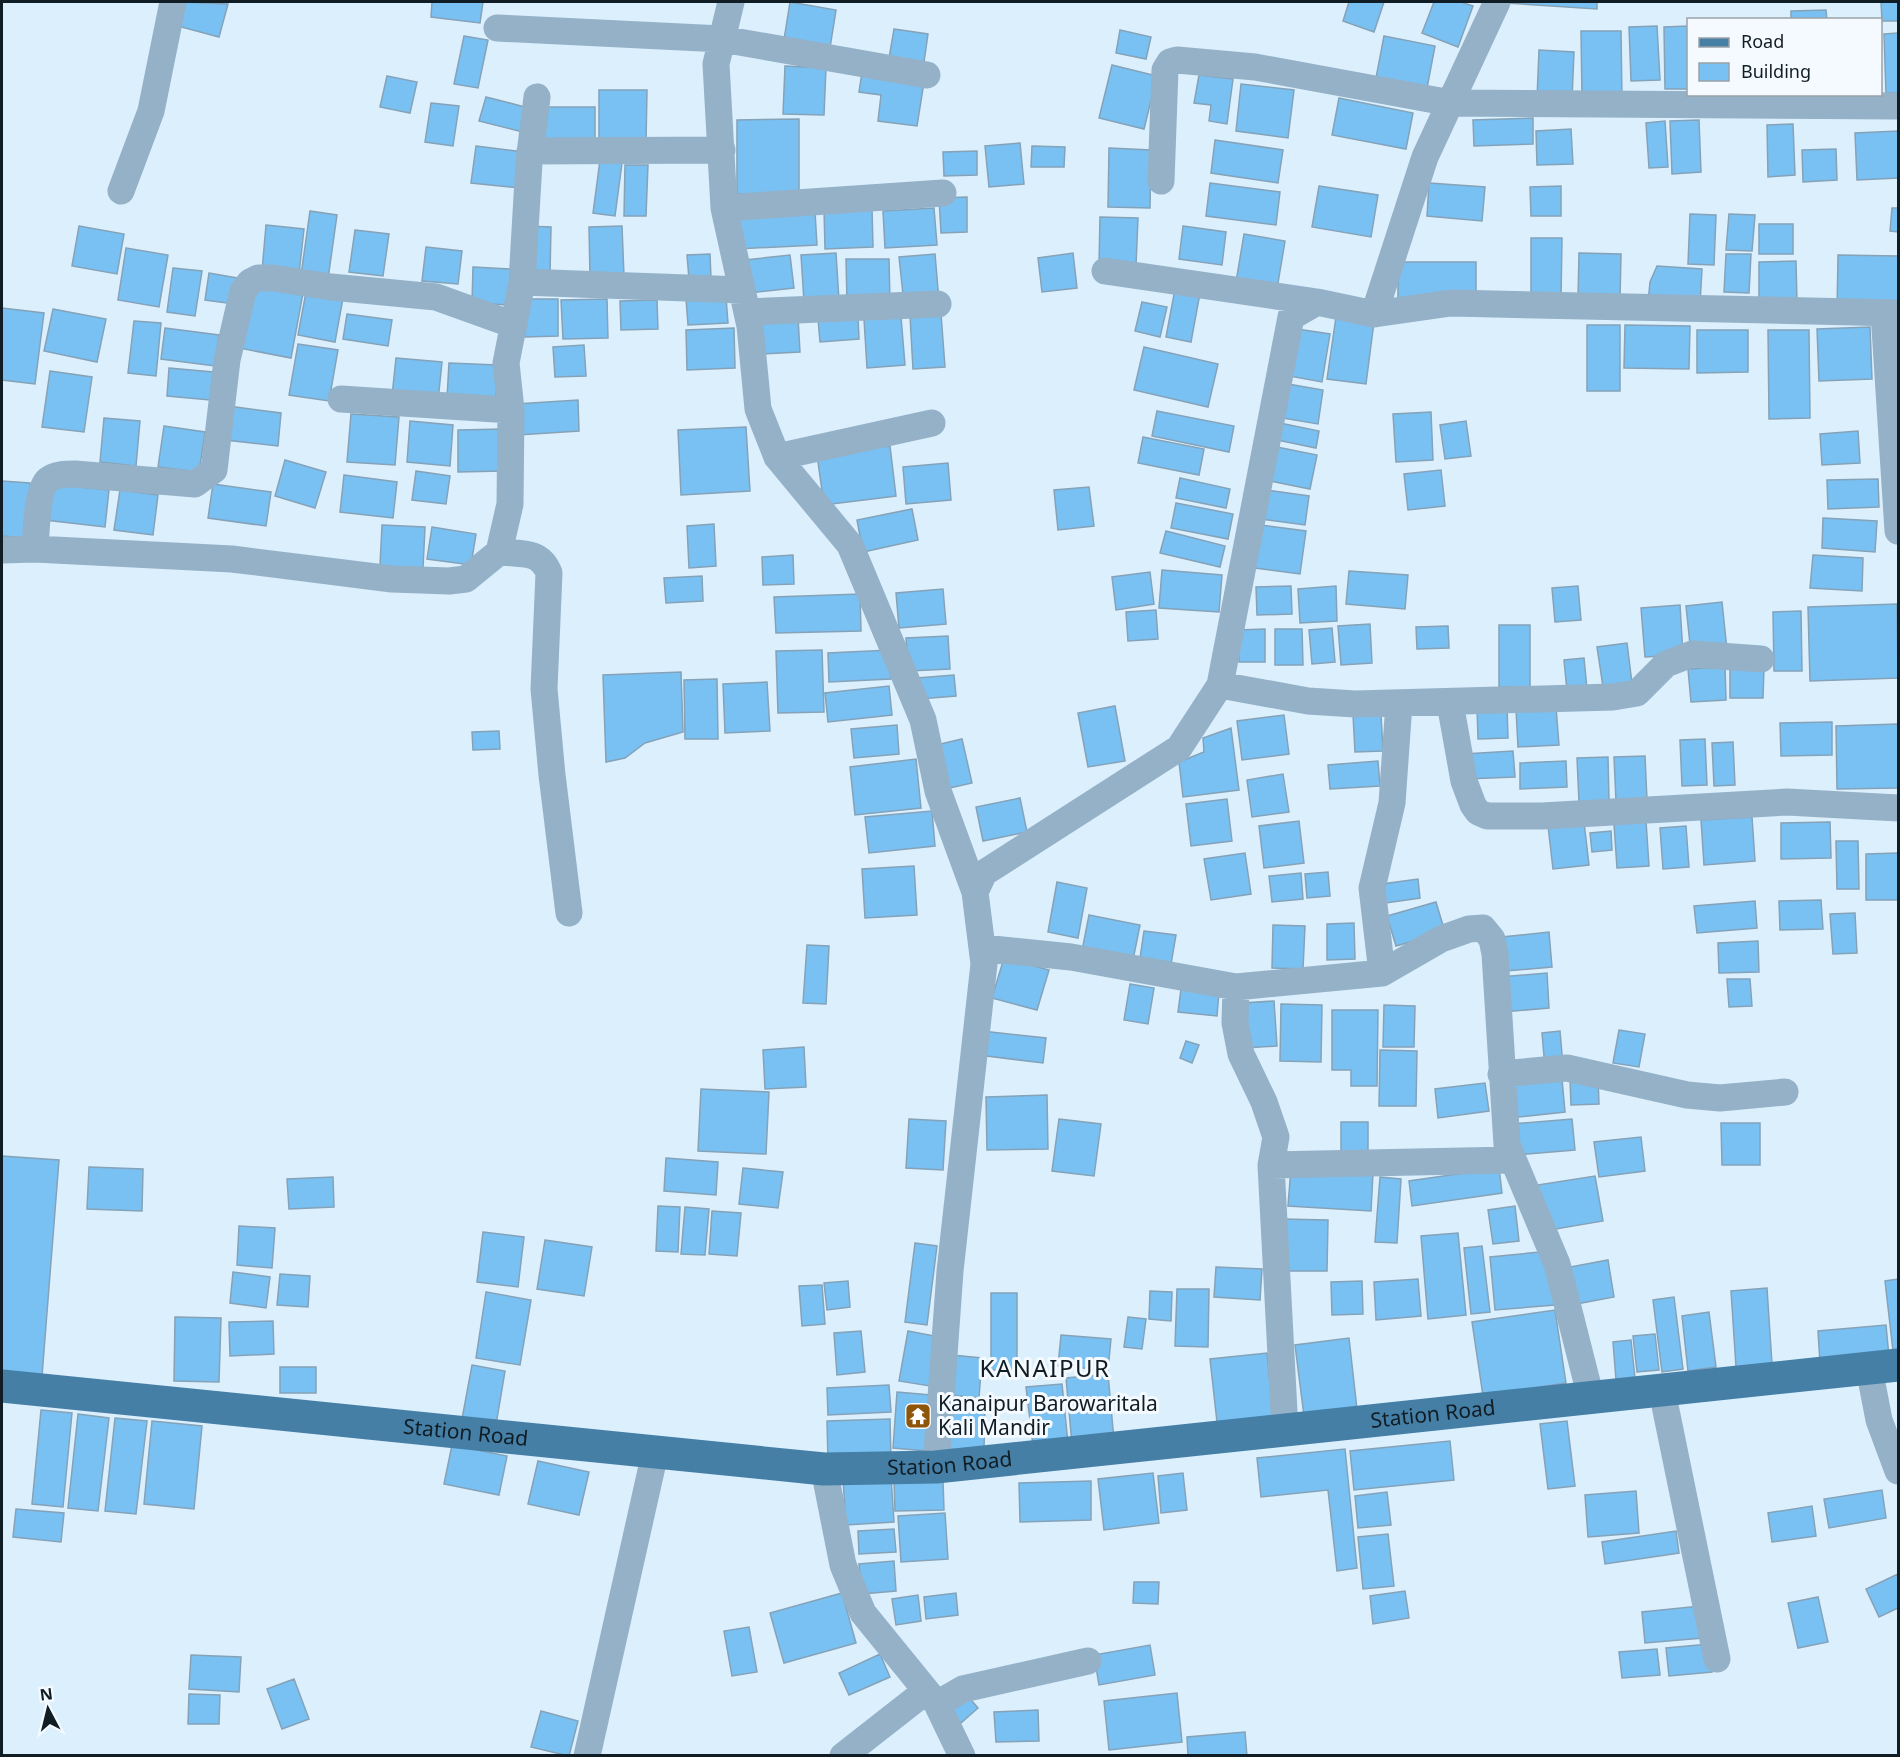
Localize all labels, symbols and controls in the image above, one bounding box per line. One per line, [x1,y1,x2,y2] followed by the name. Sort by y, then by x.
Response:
[1687,18,1882,96] legend
[1741,29,1784,53] text: Road
[1741,59,1811,83] text: Building
[980,1351,1110,1384] district label: KANAIPUR
[938,1389,1158,1441] place label: Kanaipur Barowaritala Kali Mandir
[1369,1393,1497,1434] street label: Station Road
[903,1401,933,1431] temple icon: Kanaipur Barowaritala Kali Mandir
[402,1412,530,1452] street label: Station Road
[887,1444,1014,1481] street label: Station Road
[18,1679,78,1739] north arrow
[38,1682,54,1706] text: N

